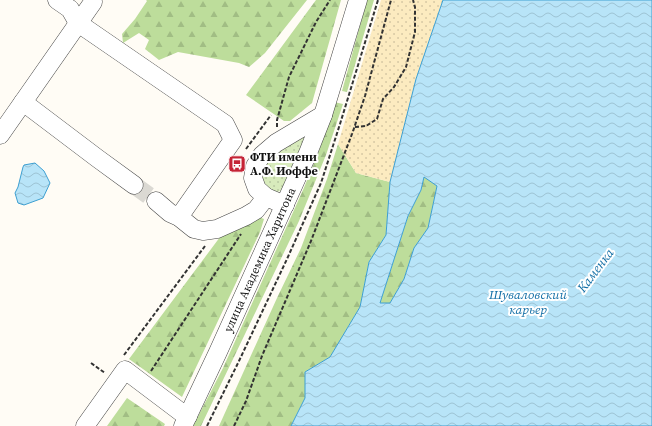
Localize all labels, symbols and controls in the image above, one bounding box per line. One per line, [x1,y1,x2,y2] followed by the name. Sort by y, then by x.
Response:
[250,149,318,179] place label: ФТИ имени А.Ф. Иоффе
[227,154,247,174] bus stop icon: ФТИ имени А.Ф. Иоффе
[220,184,300,335] street label: улица Академика Харитона
[573,245,618,296] water label: Каменка
[488,286,568,318] water label: Шуваловский карьер

